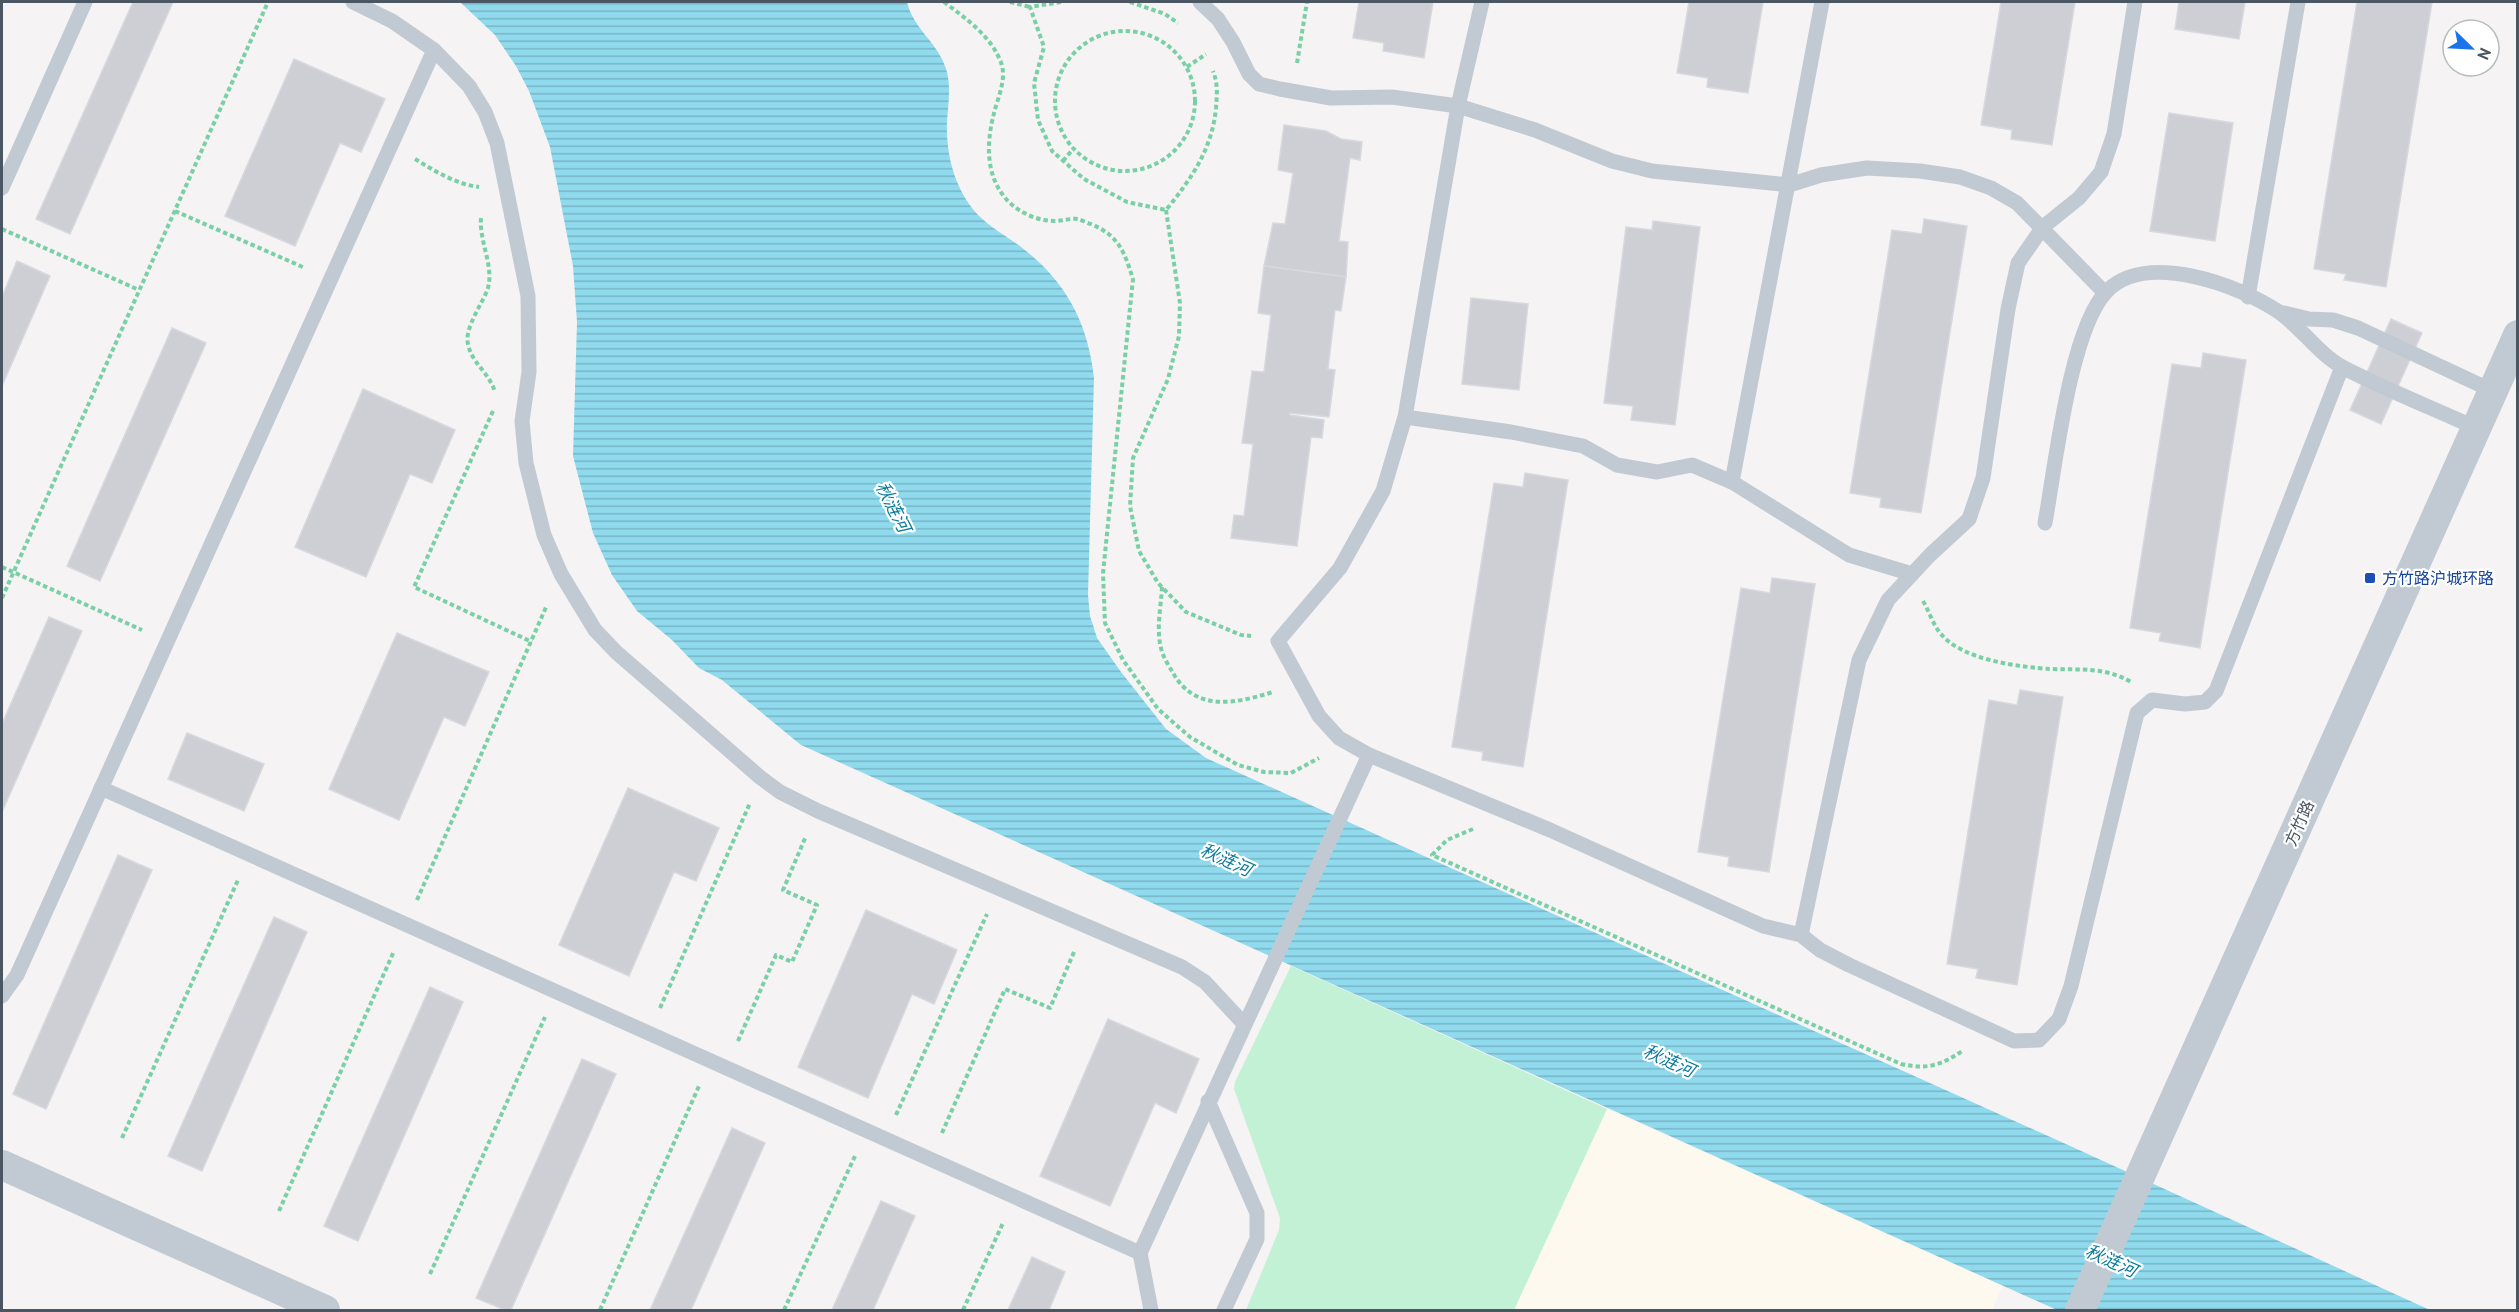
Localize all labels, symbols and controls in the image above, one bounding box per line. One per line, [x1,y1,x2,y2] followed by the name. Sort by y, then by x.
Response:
[2441,18,2501,78] north arrow
[2473,45,2496,63] text: N
[871,477,917,539] water label: 秋涟河
[2382,568,2494,588] place label: 方竹路沪城环路
[2363,571,2377,585] marker: 方竹路沪城环路
[2280,797,2318,849] street label: 方竹路
[1197,838,1258,882] water label: 秋涟河
[1640,1039,1701,1083] water label: 秋涟河
[2082,1239,2143,1283] water label: 秋涟河

